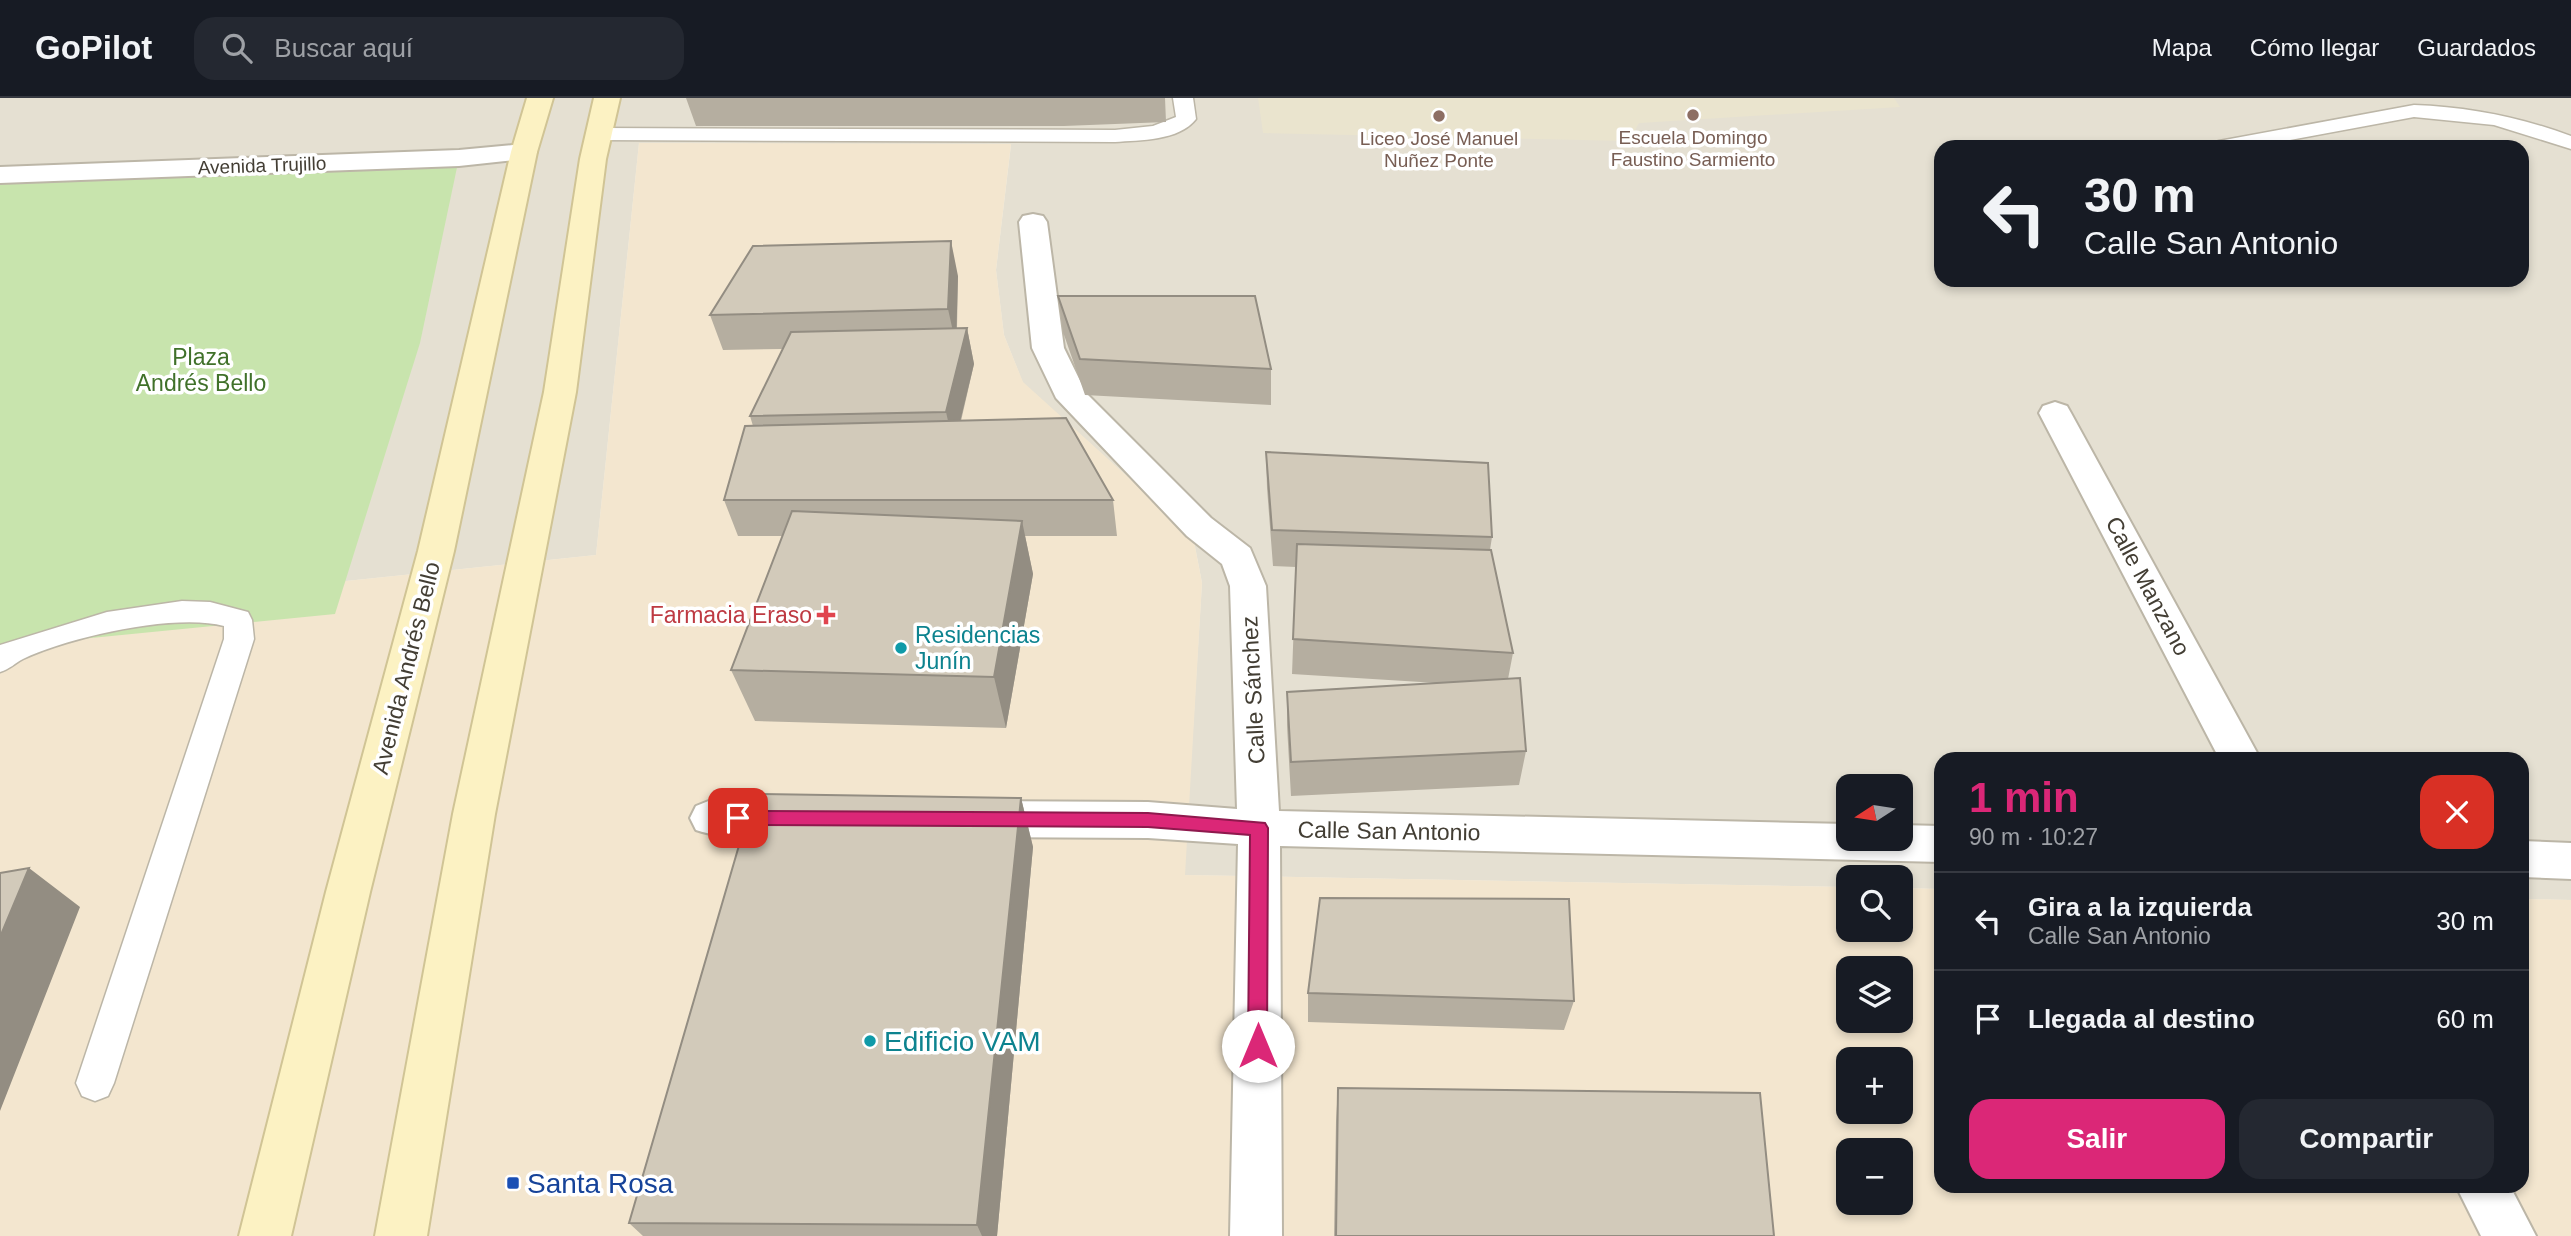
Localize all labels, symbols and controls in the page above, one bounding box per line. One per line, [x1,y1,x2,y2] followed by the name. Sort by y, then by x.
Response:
[194,17,684,80] search box
[35,29,152,66] text: GoPilot
[218,29,256,67] icon: search
[274,33,413,63] text: Buscar aquí
[2152,34,2212,61] text: Mapa
[2250,34,2379,61] text: Cómo llegar
[2417,34,2536,61] text: Guardados
[1685,107,1701,123] marker: Escuela Domingo Faustino Sarmiento
[1431,108,1447,124] marker: Liceo José Manuel Nuñez Ponte
[1611,127,1775,170] place label: Escuela Domingo Faustino Sarmiento
[1360,128,1518,171] place label: Liceo José Manuel Nuñez Ponte
[197,153,327,178] street label: Avenida Trujillo
[1969,168,2060,259] icon: left
[2084,168,2196,222] text: 30 m
[2084,225,2338,261] text: Calle San Antonio
[136,344,266,396] park label: Plaza Andrés Bello
[2101,512,2195,660] street label: Calle Manzano
[367,559,445,777] street label: Avenida Andrés Bello
[650,602,812,628] place label: Farmacia Eraso
[818,607,834,623] marker: Farmacia Eraso
[1236,615,1270,765] street label: Calle Sánchez
[915,622,1040,674] place label: Residencias Junín
[893,640,909,656] marker: Residencias Junín
[1836,774,1913,850] north arrow
[1836,774,1913,1215] map controls
[1969,774,2079,821] text: 1 min
[2420,775,2494,849] button: close
[708,788,768,848] pin
[719,799,757,837] icon: arrive
[1297,816,1481,846] street label: Calle San Antonio
[1969,824,2098,850] text: 90 m · 10:27
[1836,865,1913,942] button: search
[2028,892,2252,922] text: Gira a la izquierda
[1969,902,2007,940] icon: left
[2436,906,2494,936] text: 30 m
[2028,923,2211,949] text: Calle San Antonio
[1836,956,1913,1033] button: layers
[1969,1000,2007,1038] icon: arrive
[2028,1004,2255,1034] text: Llegada al destino
[2436,1004,2494,1034] text: 60 m
[1221,1009,1295,1083] position arrow
[884,1026,1041,1057] place label: Edificio VAM
[862,1033,878,1049] marker: Edificio VAM
[1836,1047,1913,1124] button: +
[1969,1099,2225,1179] button: Salir
[2239,1099,2494,1179] button: Compartir
[1836,1138,1913,1215] button: −
[527,1168,674,1199] place label: Santa Rosa
[505,1175,521,1191] marker: Santa Rosa

